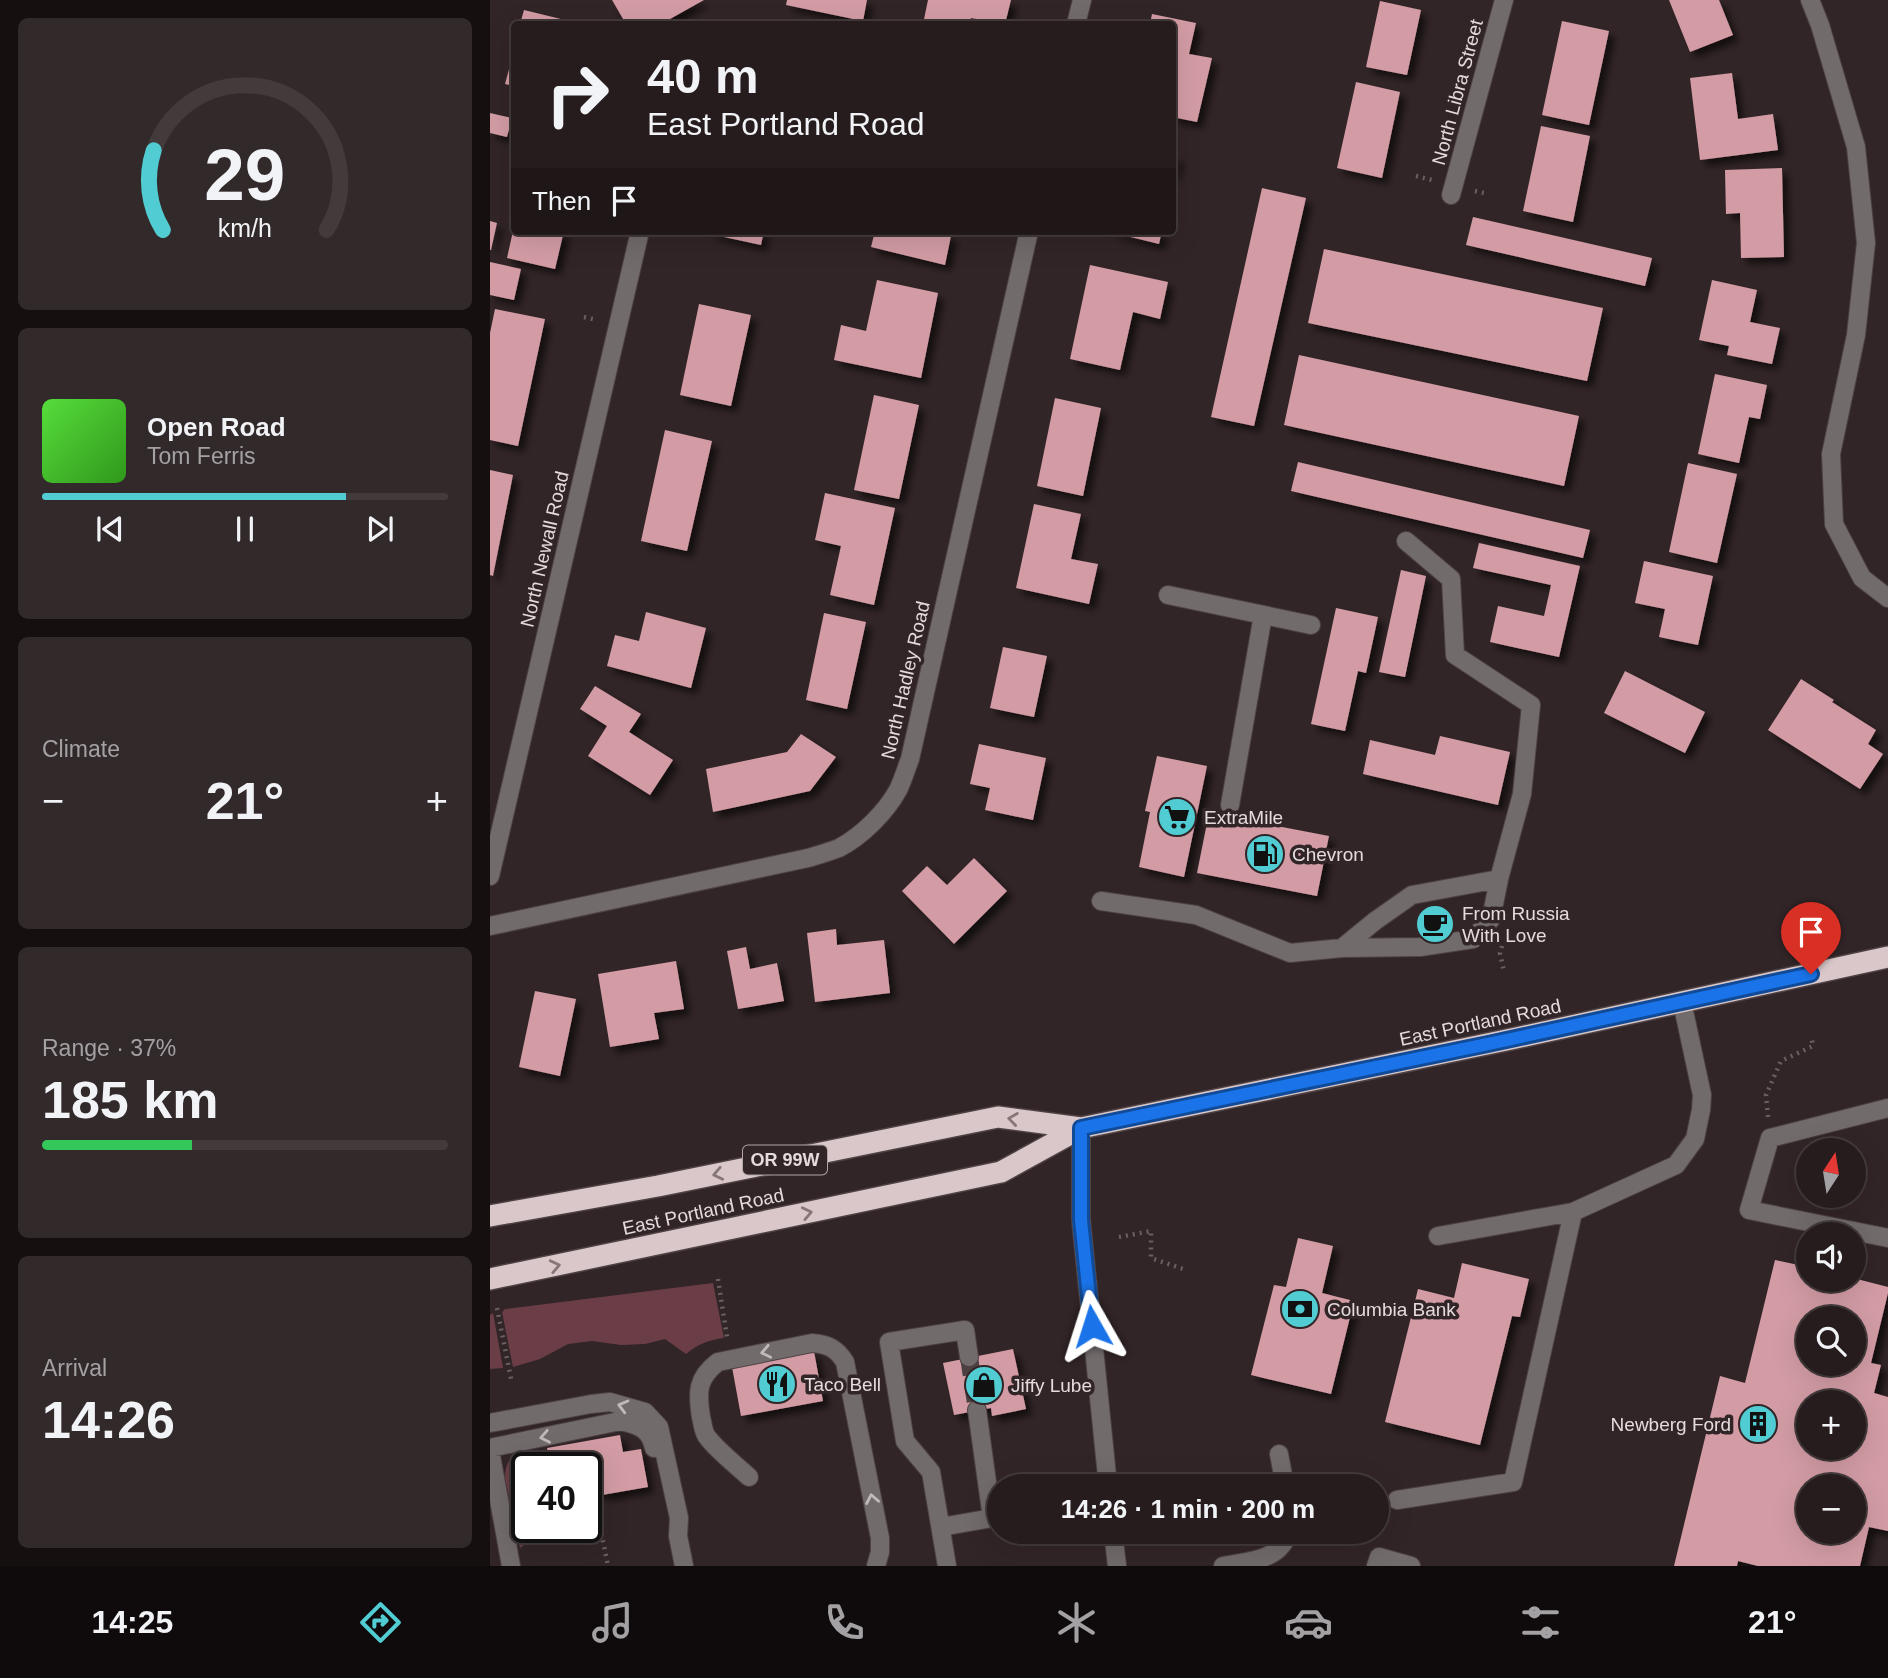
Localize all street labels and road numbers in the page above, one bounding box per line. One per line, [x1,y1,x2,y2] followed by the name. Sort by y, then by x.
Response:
[1428,16,1487,167] street label: North Libra Street
[516,469,573,629] street label: North Newall Road
[877,599,934,761] street label: North Hadley Road
[1397,995,1563,1050] street label: East Portland Road
[743,1146,827,1175] road number: OR 99W
[620,1184,786,1239] street label: East Portland Road

